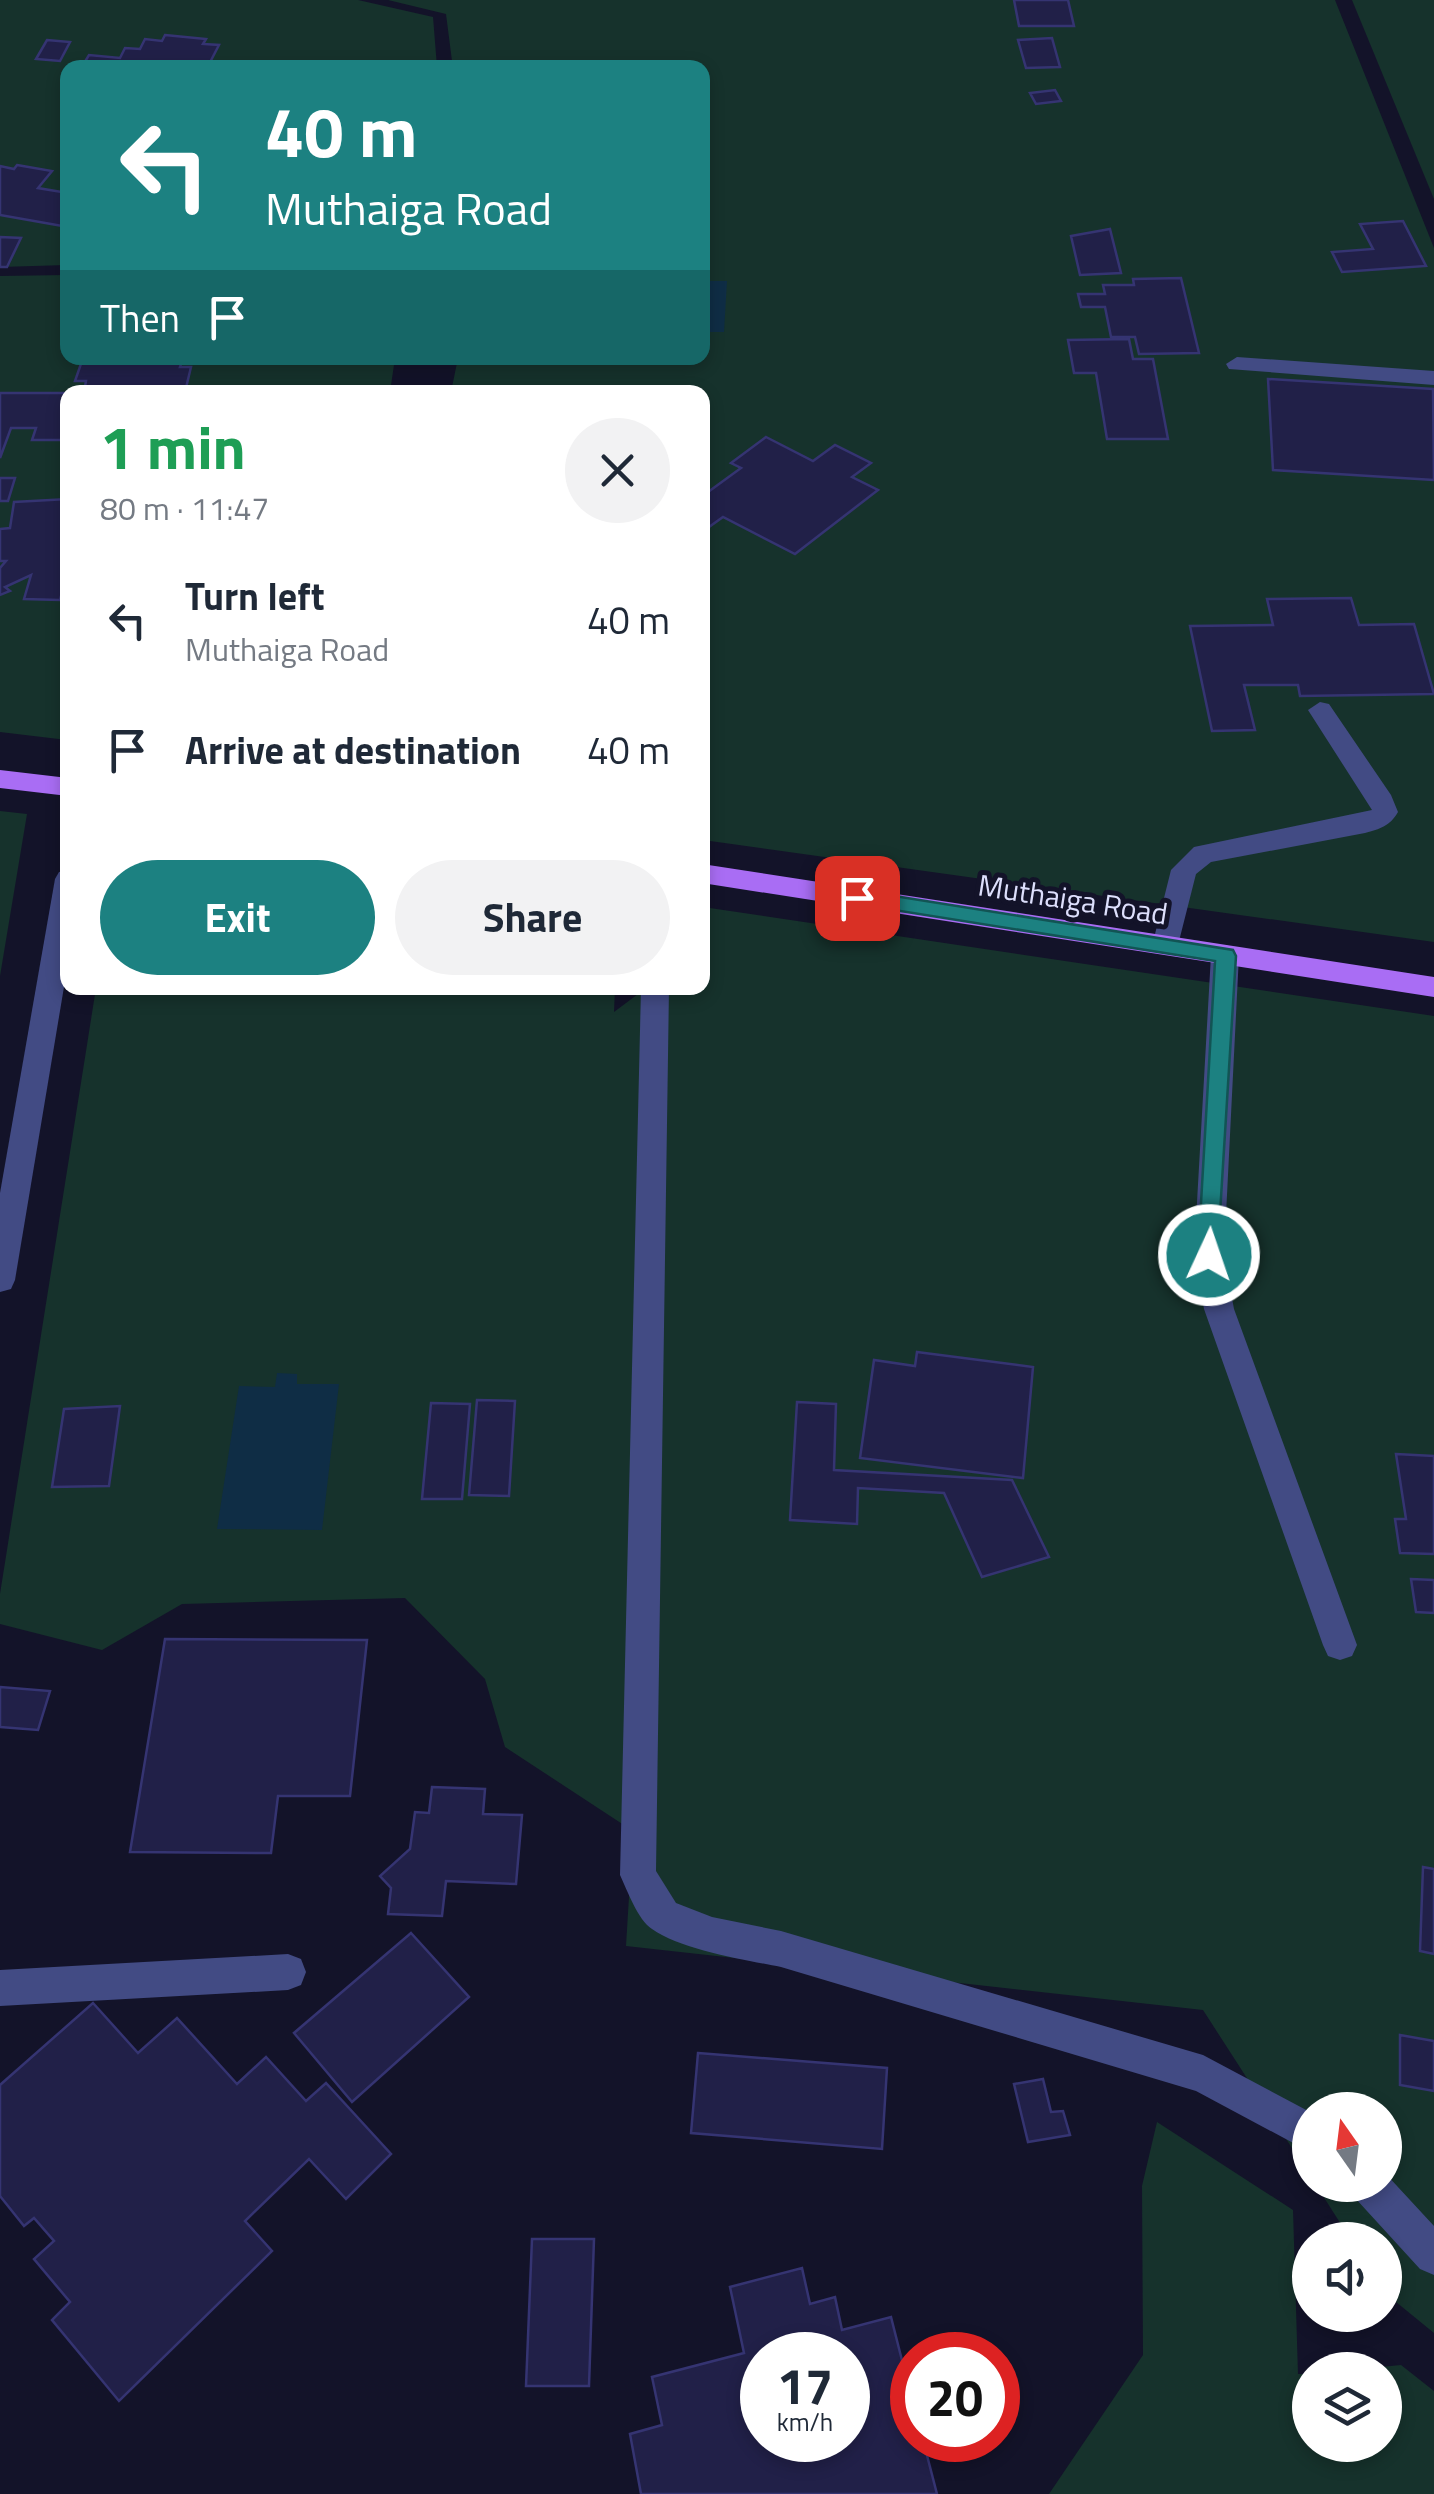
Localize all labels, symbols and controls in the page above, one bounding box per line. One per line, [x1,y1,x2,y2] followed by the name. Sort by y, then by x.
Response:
[265,78,418,184] text: 40 m
[100,100,230,230] icon: left
[265,174,552,242] text: Muthaiga Road
[100,289,180,347] text: Then
[200,290,255,345] icon: arrive
[100,401,246,492] text: 1 min
[565,418,670,523] button: close
[100,484,269,532] text: 80 m · 11:47
[185,567,325,625] text: Turn left
[587,591,670,649] text: 40 m
[100,593,155,648] icon: left
[185,625,389,673] text: Muthaiga Road
[185,721,521,779] text: Arrive at destination
[587,721,670,779] text: 40 m
[100,723,155,778] icon: arrive
[815,856,900,941] pin
[100,860,375,975] button: Exit
[395,860,670,975] button: Share
[975,861,1171,937] street label: Muthaiga Road
[830,871,885,926] icon: arrive
[1157,1203,1261,1307] position arrow
[1292,2092,1402,2202] north arrow
[1292,2092,1402,2462] map controls
[1292,2222,1402,2332] button: sound
[890,2332,1020,2462] speed limit sign: 20
[777,2347,833,2423] text: 17
[1292,2352,1402,2462] button: layers
[777,2403,833,2441] text: km/h

